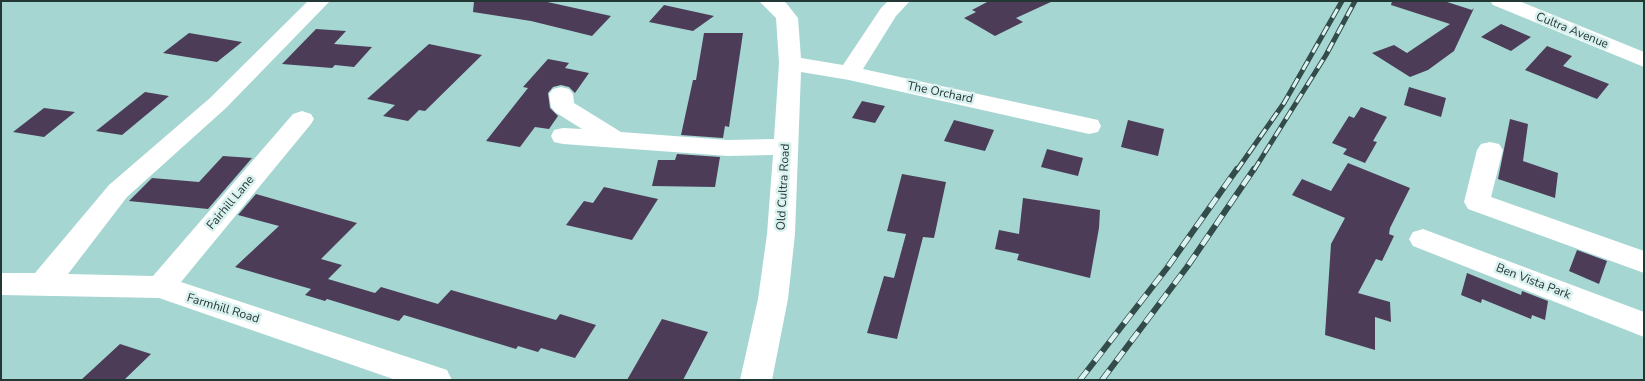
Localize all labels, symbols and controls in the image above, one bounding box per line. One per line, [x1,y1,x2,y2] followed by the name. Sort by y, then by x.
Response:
[1534,10,1610,52] street label: Cultra Avenue
[906,79,974,107] street label: The Orchard
[775,143,793,231] street label: Old Cultra Road
[204,173,258,233] street label: Fairhill Lane
[1494,261,1572,303] street label: Ben Vista Park
[185,291,261,327] street label: Farmhill Road

